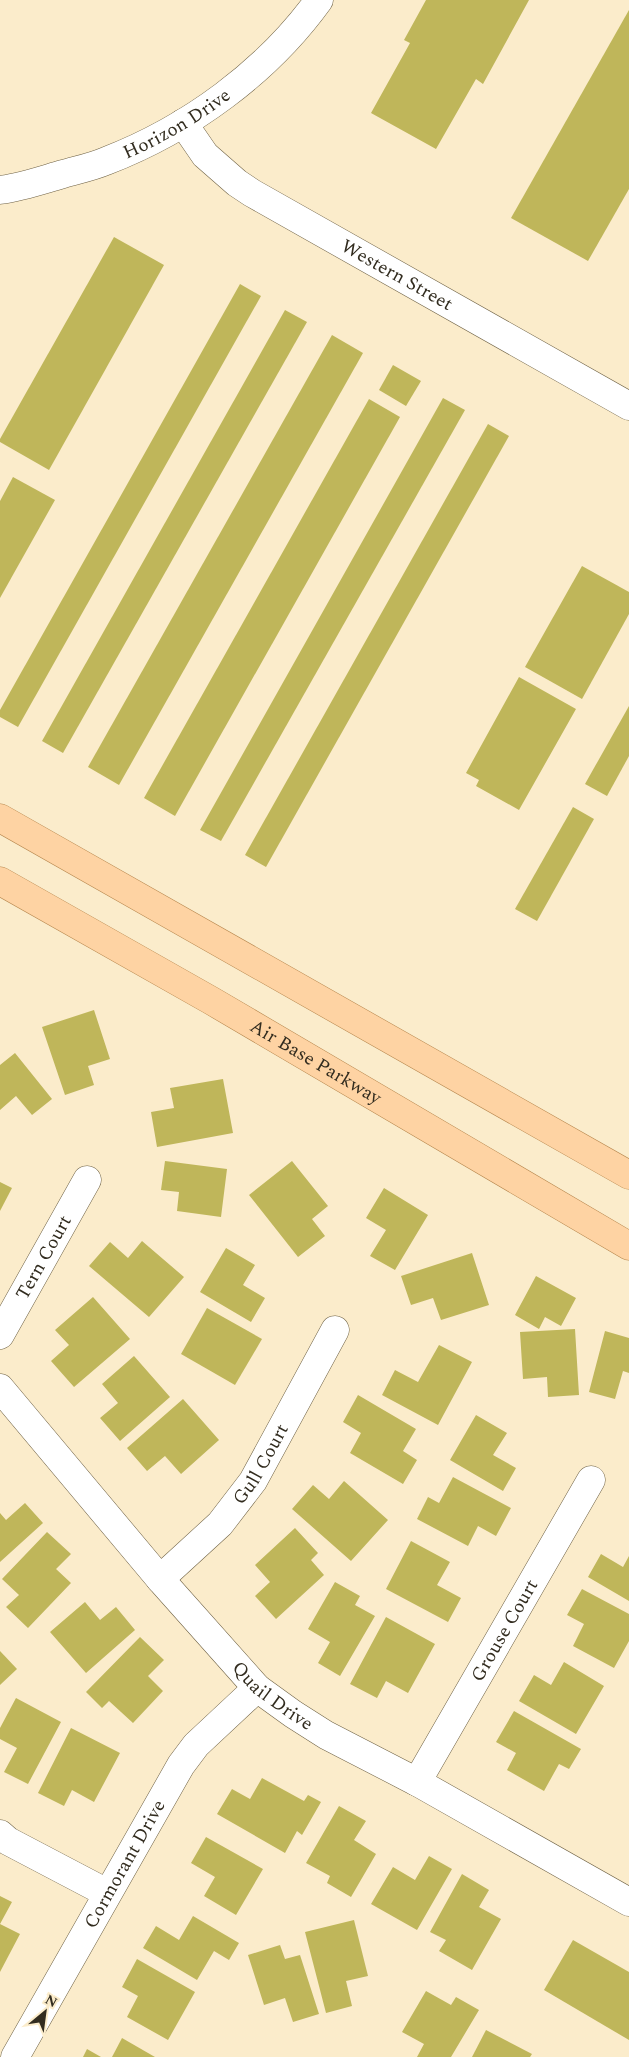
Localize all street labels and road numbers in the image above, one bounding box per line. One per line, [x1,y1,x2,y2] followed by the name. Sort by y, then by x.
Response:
[118,81,237,167] street label: Horizon Drive
[336,232,459,318] street label: Western Street
[244,1012,388,1113] street label: Air Base Parkway
[8,1209,79,1305] street label: Tern Court
[225,1418,296,1511] street label: Gull Court
[463,1573,546,1687] street label: Grouse Court
[225,1654,319,1738] street label: Quail Drive
[76,1794,173,1934] street label: Cormorant Drive

